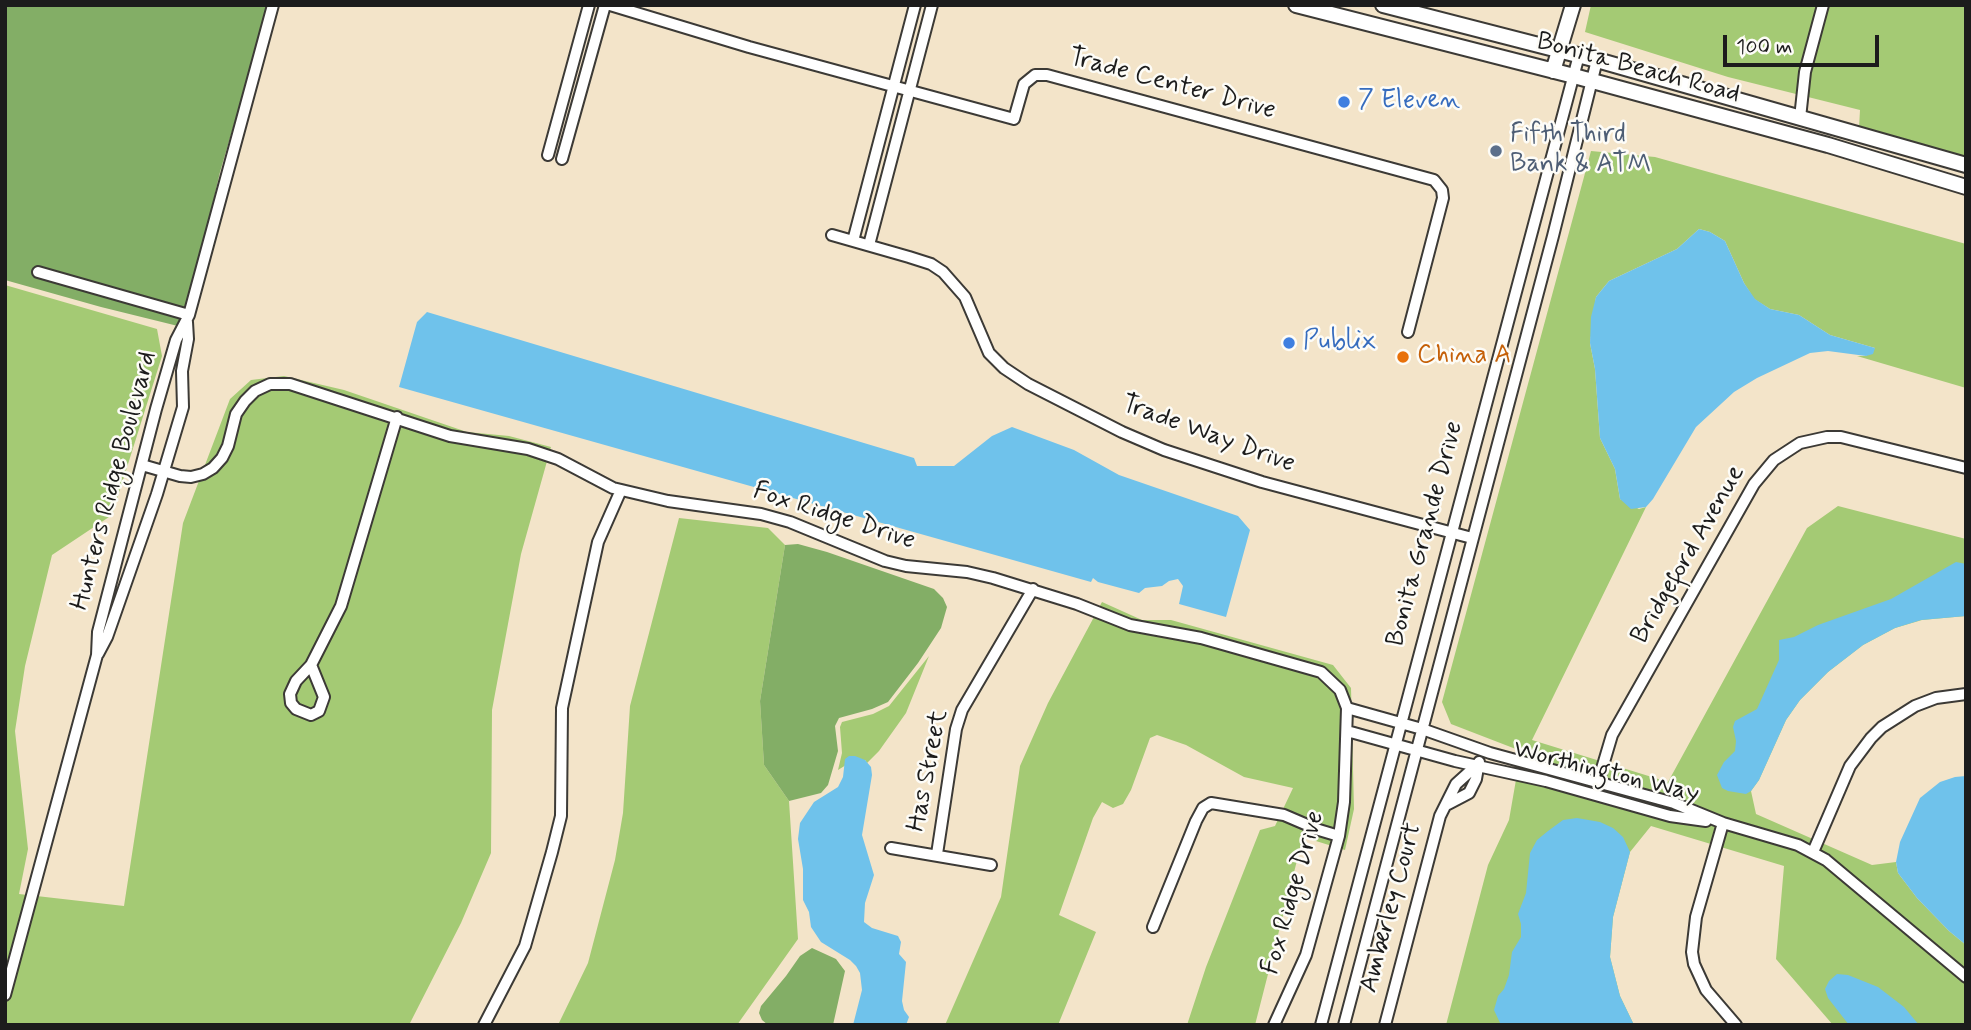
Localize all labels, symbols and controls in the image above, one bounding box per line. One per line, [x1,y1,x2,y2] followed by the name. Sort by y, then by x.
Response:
[1726,21,1882,65] scale bar
[1533,27,1743,111] street label: Bonita Beach Road
[1736,33,1792,61] text: 100 m
[1065,42,1279,128] street label: Trade Center Drive
[1358,86,1460,118] place label: 7 Eleven
[1336,94,1352,110] marker: 7 Eleven
[1510,120,1652,182] place label: Fifth Third Bank & ATM
[1488,143,1504,159] marker: Fifth Third Bank & ATM
[1303,327,1376,359] place label: Publix
[1281,335,1297,351] marker: Publix
[1417,341,1511,373] place label: China A
[65,348,165,614] street label: Hunters Ridge Boulevard
[1395,349,1411,365] marker: China A
[1117,389,1299,481] street label: Trade Way Drive
[1381,418,1471,650] street label: Bonita Grande Drive
[1625,460,1753,650] street label: Bridgeford Avenue
[749,476,919,558] street label: Fox Ridge Drive
[902,707,956,835] street label: Has Street
[1510,735,1702,811] street label: Worthington Way
[1256,808,1332,978] street label: Fox Ridge Drive
[1354,820,1430,996] street label: Amberley Court

